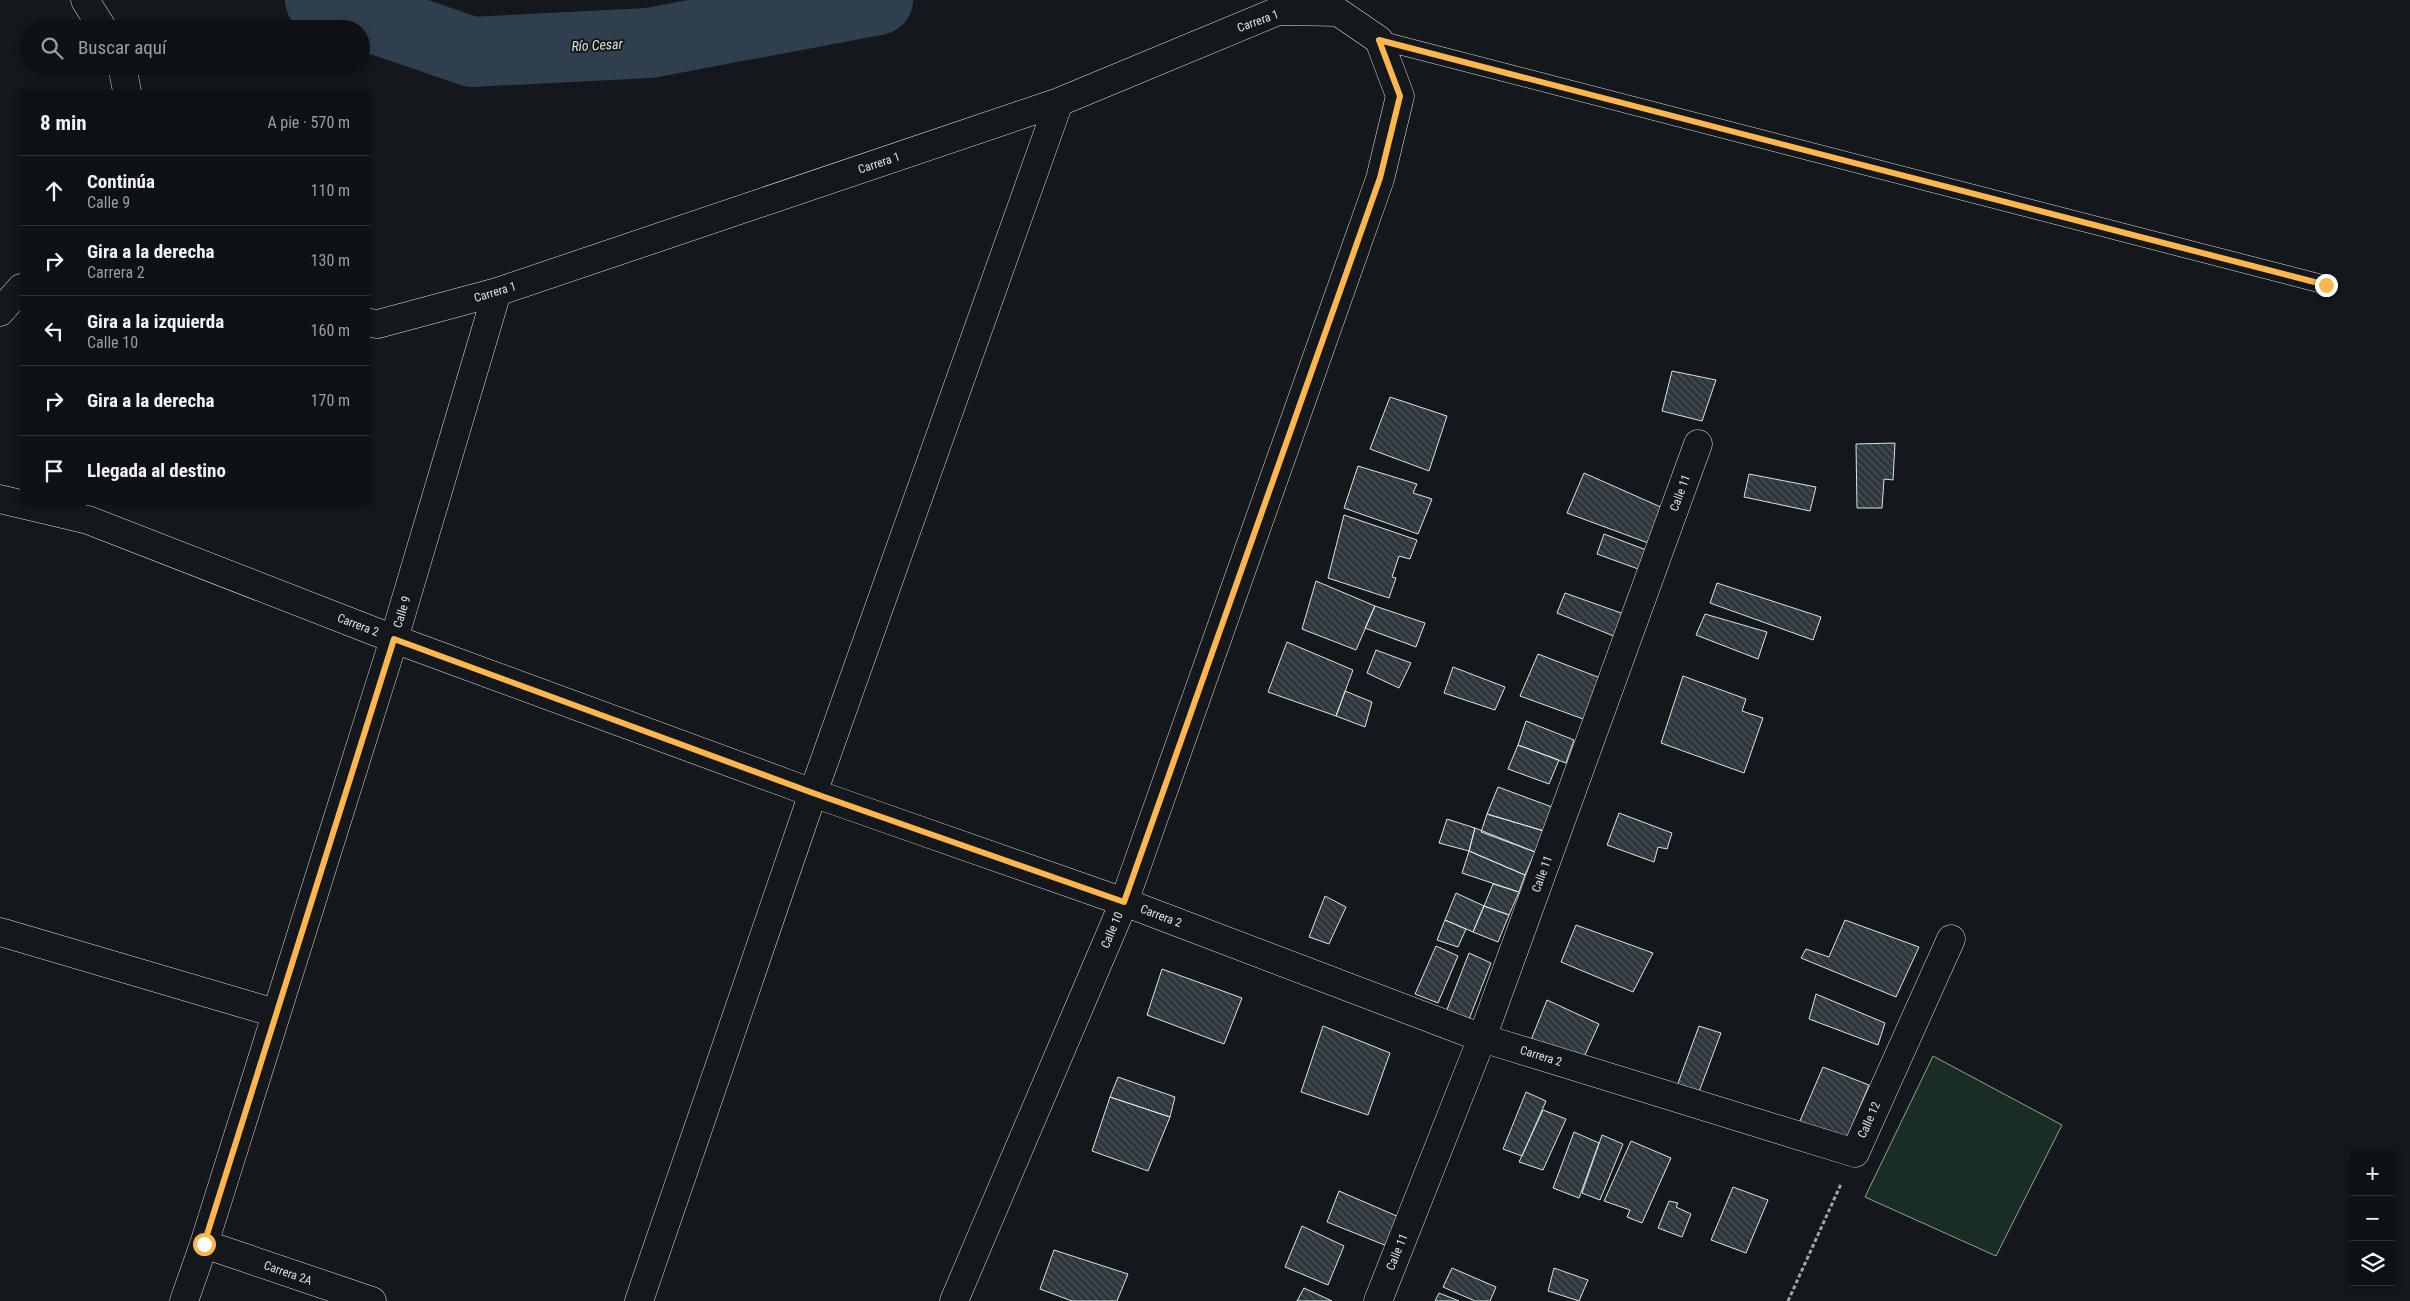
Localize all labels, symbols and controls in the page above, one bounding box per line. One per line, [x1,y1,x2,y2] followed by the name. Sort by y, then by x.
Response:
[1235,7,1281,35] street label: Carrera 1
[20,20,370,75] search box
[38,34,66,62] icon: search
[78,36,167,59] text: Buscar aquí
[571,36,624,54] water label: Río Cesar
[40,111,87,135] text: 8 min
[267,113,350,132] text: A pie · 570 m
[856,149,902,177] street label: Carrera 1
[87,170,155,193] text: Continúa
[40,177,68,205] icon: ahead
[311,181,350,200] text: 110 m
[87,193,130,212] text: Calle 9
[87,240,214,263] text: Gira a la derecha
[40,247,68,275] icon: right
[311,251,350,270] text: 130 m
[87,263,145,282] text: Carrera 2
[2315,274,2338,297] route end
[472,279,518,305] street label: Carrera 1
[87,310,224,333] text: Gira a la izquierda
[40,317,68,345] icon: left
[311,321,350,340] text: 160 m
[87,333,138,352] text: Calle 10
[40,387,68,415] icon: right
[87,389,214,412] text: Gira a la derecha
[311,391,350,410] text: 170 m
[40,457,68,485] icon: arrive
[87,459,226,482] text: Llegada al destino
[1667,473,1693,513] street label: Calle 11
[391,594,413,630] street label: Calle 9
[335,611,381,639] street label: Carrera 2
[1529,854,1555,894] street label: Calle 11
[1138,902,1184,930] street label: Carrera 2
[1098,910,1126,950] street label: Calle 10
[1518,1043,1564,1069] street label: Carrera 2
[1855,1100,1883,1140] street label: Calle 12
[2350,1151,2395,1286] map controls
[2350,1151,2395,1196] button: +
[2350,1196,2395,1241] button: −
[1383,1232,1411,1272] street label: Calle 11
[193,1233,216,1256] route start
[2350,1241,2395,1286] button: layers
[262,1258,314,1288] street label: Carrera 2A

